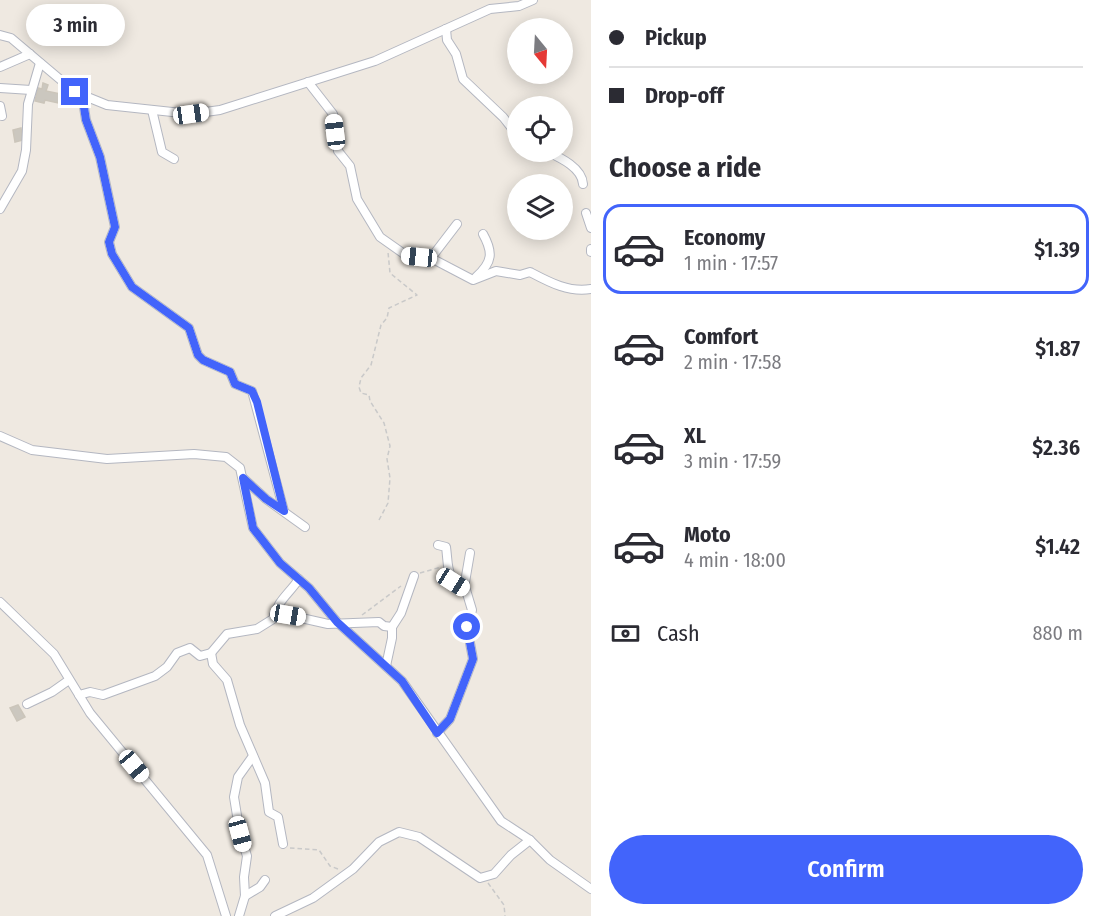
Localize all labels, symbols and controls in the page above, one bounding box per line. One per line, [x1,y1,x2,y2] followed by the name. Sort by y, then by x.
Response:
[26,5,124,47] callout: 3 min
[53,13,98,37] text: 3 min
[507,18,573,84] north arrow
[507,18,573,240] map controls
[645,24,707,51] text: Pickup
[61,78,88,105] route end
[645,82,724,109] text: Drop-off
[507,96,573,162] button: locate
[172,103,210,125] car
[324,113,346,151] car
[609,152,761,184] text: Choose a ride
[507,174,573,240] button: layers
[612,222,666,276] icon: car
[684,224,765,251] text: Economy
[1034,236,1080,263] text: $1.39
[400,246,438,268] car
[684,251,778,275] text: 1 min · 17:57
[612,321,666,375] icon: car
[684,323,758,350] text: Comfort
[1035,335,1080,362] text: $1.87
[684,350,782,374] text: 2 min · 17:58
[612,420,666,474] icon: car
[684,422,706,449] text: XL
[1032,434,1080,461] text: $2.36
[684,449,781,473] text: 3 min · 17:59
[612,519,666,573] icon: car
[684,521,731,548] text: Moto
[1035,533,1080,560] text: $1.42
[684,548,786,572] text: 4 min · 18:00
[433,565,473,599] car
[269,603,307,627] car
[453,613,480,640] route start
[609,617,642,650] icon: cash
[657,620,700,647] text: Cash
[1033,621,1083,645] text: 880 m
[116,746,152,786] car
[227,814,253,854] car
[609,835,1083,904] button: Confirm

